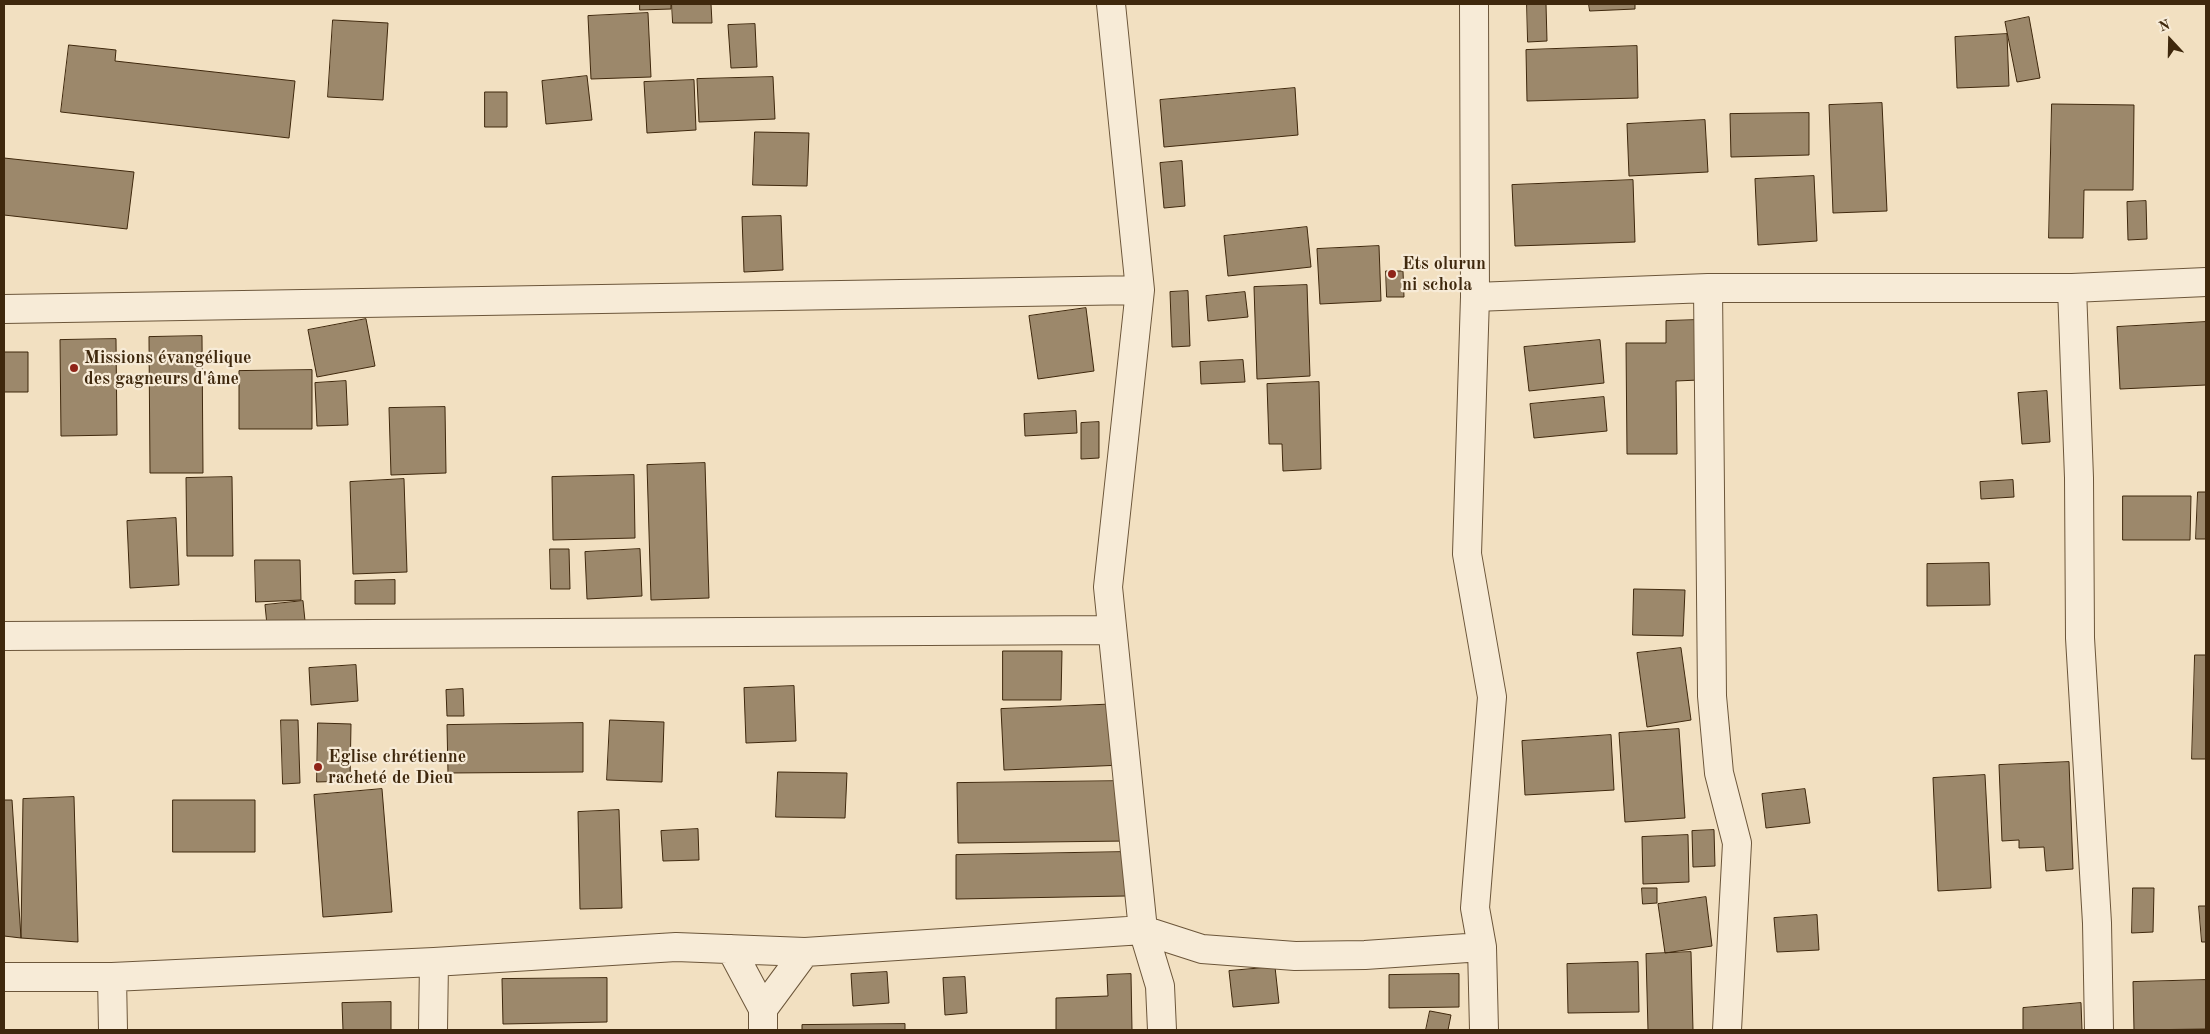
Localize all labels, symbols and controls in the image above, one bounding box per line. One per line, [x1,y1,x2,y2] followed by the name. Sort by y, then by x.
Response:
[2145,15,2195,65] north arrow
[2157,18,2172,34] text: N
[1402,253,1486,296] place label: Ets olurun ni schola
[1386,268,1398,280] marker: Ets olurun ni schola
[84,347,252,389] place label: Missions évangélique des gagneurs d'âme
[68,362,80,374] marker: Missions évangélique des gagneurs d'âme
[328,746,466,789] place label: Eglise chrétienne racheté de Dieu
[312,761,324,773] marker: Eglise chrétienne racheté de Dieu

